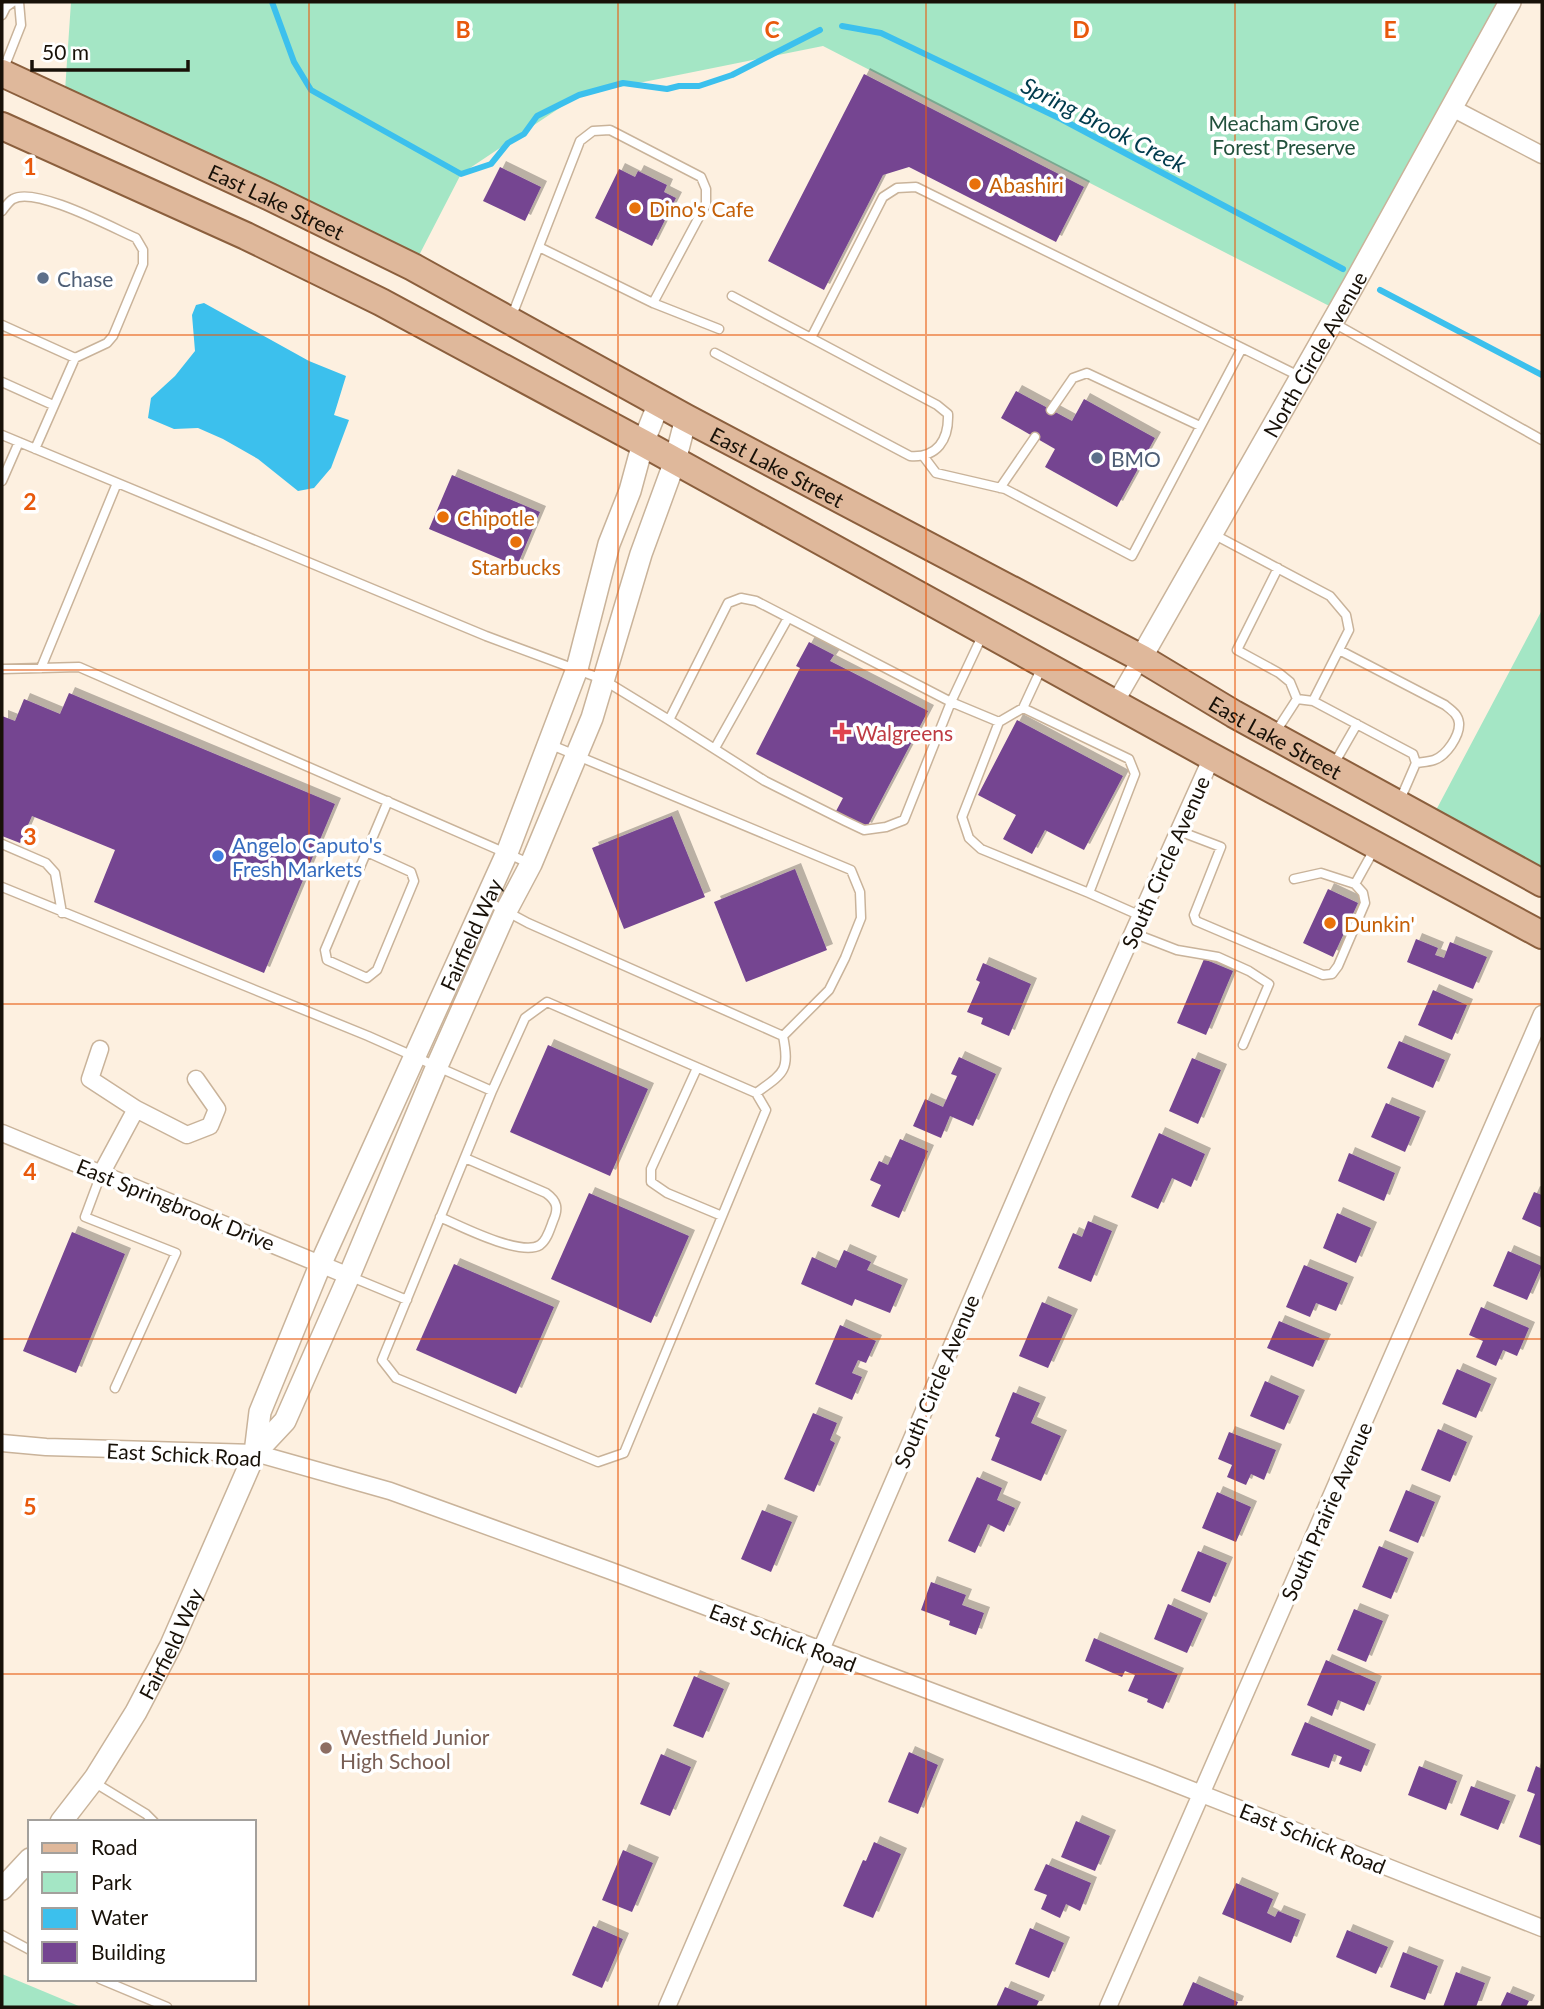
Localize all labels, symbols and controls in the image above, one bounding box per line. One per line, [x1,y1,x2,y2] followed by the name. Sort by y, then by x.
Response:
[455,15,471,43] text: B
[764,15,780,43] text: C
[1072,15,1090,43] text: D
[1383,15,1397,43] text: E
[32,28,187,72] scale bar
[42,39,89,64] text: 50 m
[1017,70,1192,178] water label: Spring Brook Creek
[1208,110,1360,159] park label: Meacham Grove Forest Preserve
[23,152,37,180] text: 1
[205,158,349,244] street label: East Lake Street
[989,172,1064,197] place label: Abashiri
[967,176,983,192] marker: Abashiri
[649,196,754,221] place label: Dino's Cafe
[627,200,643,216] marker: Dino's Cafe
[57,266,113,291] place label: Chase
[1257,267,1371,441] street label: North Circle Avenue
[35,270,51,286] marker: Chase
[706,421,849,512] street label: East Lake Street
[1111,446,1161,471] place label: BMO
[1089,450,1105,466] marker: BMO
[23,487,37,515] text: 2
[457,505,535,530] place label: Chipotle
[435,509,451,525] marker: Chipotle
[508,534,524,550] marker: Starbucks
[471,554,561,579] place label: Starbucks
[1205,690,1347,784] street label: East Lake Street
[856,720,953,745] place label: Walgreens
[834,724,850,740] marker: Walgreens
[1116,772,1214,952] street label: South Circle Avenue
[23,822,37,850] text: 3
[232,832,382,881] place label: Angelo Caputo's Fresh Markets
[210,848,226,864] marker: Angelo Caputo's Fresh Markets
[434,874,506,994] street label: Fairfield Way
[1344,911,1415,936] place label: Dunkin'
[1322,915,1338,931] marker: Dunkin'
[73,1153,279,1255] street label: East Springbrook Drive
[23,1157,37,1185] text: 4
[888,1290,984,1472] street label: South Circle Avenue
[1275,1418,1377,1604] street label: South Prairie Avenue
[106,1437,262,1471] street label: East Schick Road
[23,1492,37,1520] text: 5
[133,1584,207,1703] street label: Fairfield Way
[706,1598,860,1676] street label: East Schick Road
[340,1724,490,1773] place label: Westfield Junior High School
[318,1740,334,1756] marker: Westfield Junior High School
[1236,1797,1390,1879] street label: East Schick Road
[28,1820,256,1981] legend
[91,1834,138,1859] text: Road
[91,1869,132,1894] text: Park
[91,1904,148,1929] text: Water
[91,1939,166,1964] text: Building

